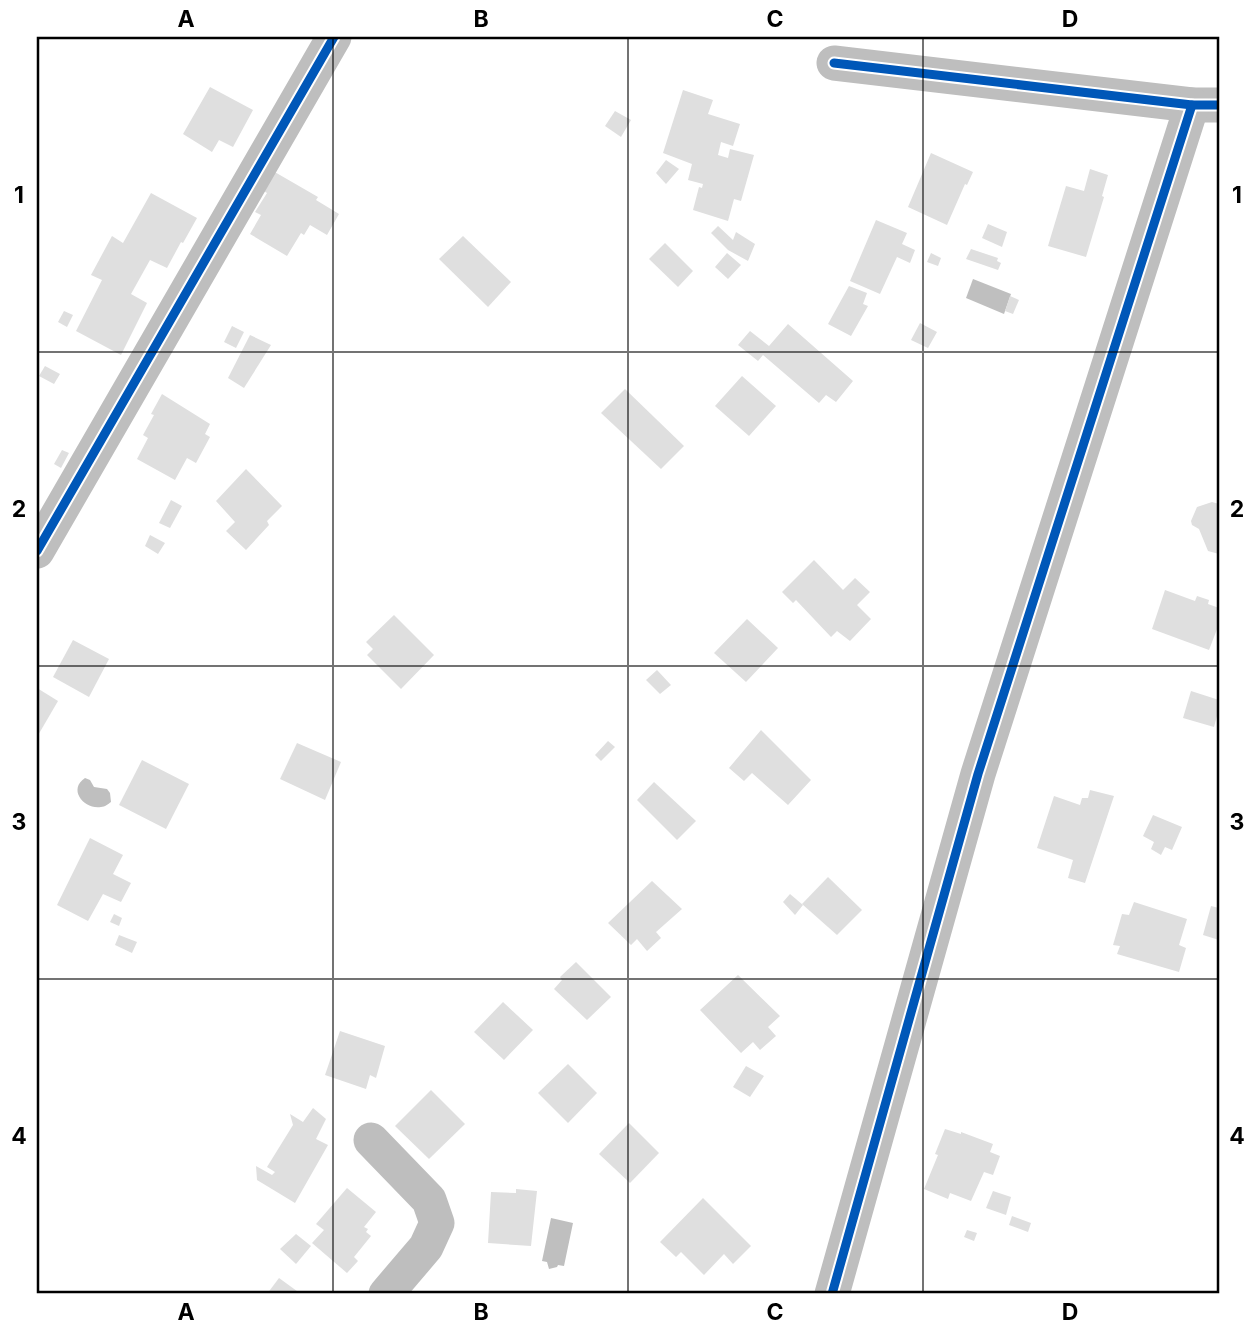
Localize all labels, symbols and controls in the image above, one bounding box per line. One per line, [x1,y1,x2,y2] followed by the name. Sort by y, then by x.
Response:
[177,5,195,33] text: A
[473,5,489,33] text: B
[766,5,784,33] text: C
[1062,5,1078,33] text: D
[14,181,24,209] text: 1
[1232,181,1242,209] text: 1
[12,495,26,523] text: 2
[1230,495,1244,523] text: 2
[12,808,26,836] text: 3
[1230,808,1244,836] text: 3
[11,1122,27,1150] text: 4
[1229,1122,1245,1150] text: 4
[177,1298,195,1326] text: A
[473,1298,489,1326] text: B
[766,1298,784,1326] text: C
[1062,1298,1078,1326] text: D

